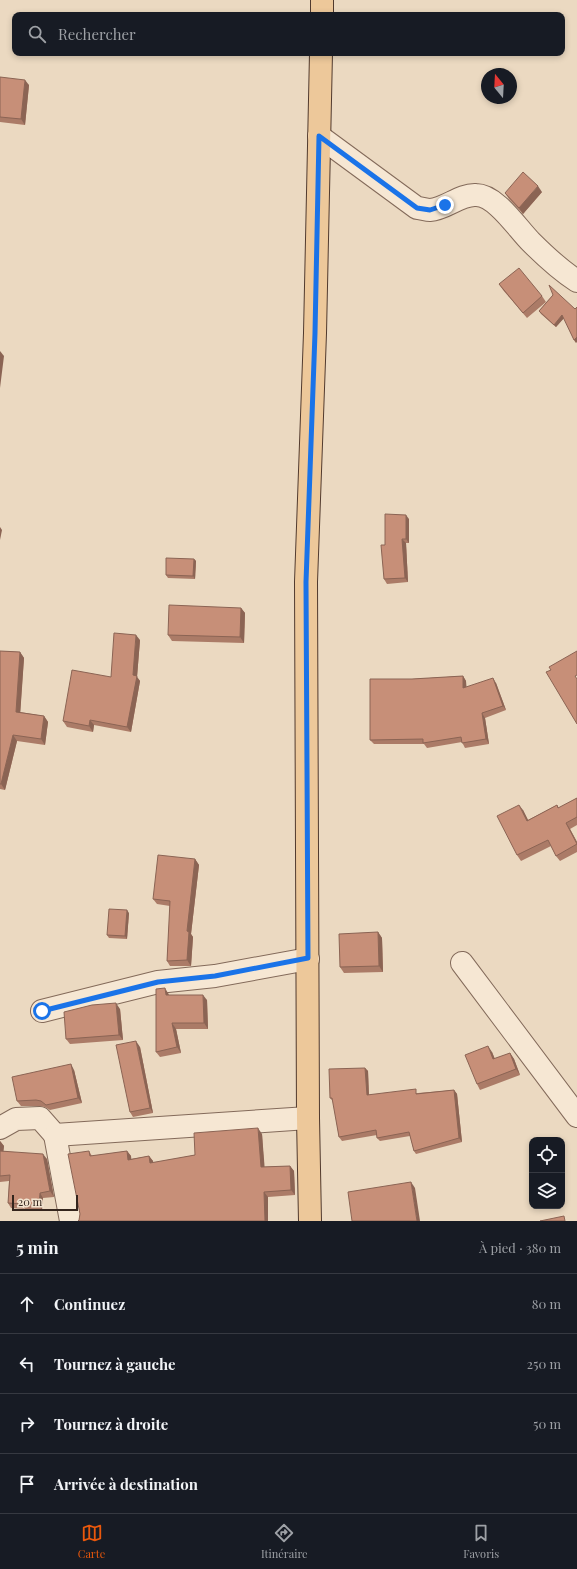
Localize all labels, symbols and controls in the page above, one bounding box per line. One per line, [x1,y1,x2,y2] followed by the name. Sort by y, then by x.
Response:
[12,12,565,56] search box
[26,23,48,45] icon: search
[58,24,136,44] text: Rechercher
[481,68,517,104] north arrow
[436,196,454,214] route end
[33,1002,51,1020] route start
[529,1137,565,1209] map controls
[529,1137,565,1173] button: locate
[529,1173,565,1209] button: layers
[12,1193,78,1212] scale bar
[18,1194,42,1209] text: 20 m
[16,1236,59,1258] text: 5 min
[479,1239,561,1256] text: À pied · 380 m
[16,1293,38,1315] icon: ahead
[54,1294,125,1314] text: Continuez
[532,1295,561,1312] text: 80 m
[16,1353,38,1375] icon: left
[54,1354,176,1374] text: Tournez à gauche
[527,1355,561,1372] text: 250 m
[16,1413,38,1435] icon: right
[54,1414,168,1434] text: Tournez à droite
[533,1415,561,1432] text: 50 m
[16,1473,38,1495] icon: arrive
[54,1474,198,1494] text: Arrivée à destination
[78,1522,105,1561] tab: Carte
[261,1522,308,1561] tab: Itinéraire
[463,1522,499,1561] tab: Favoris

